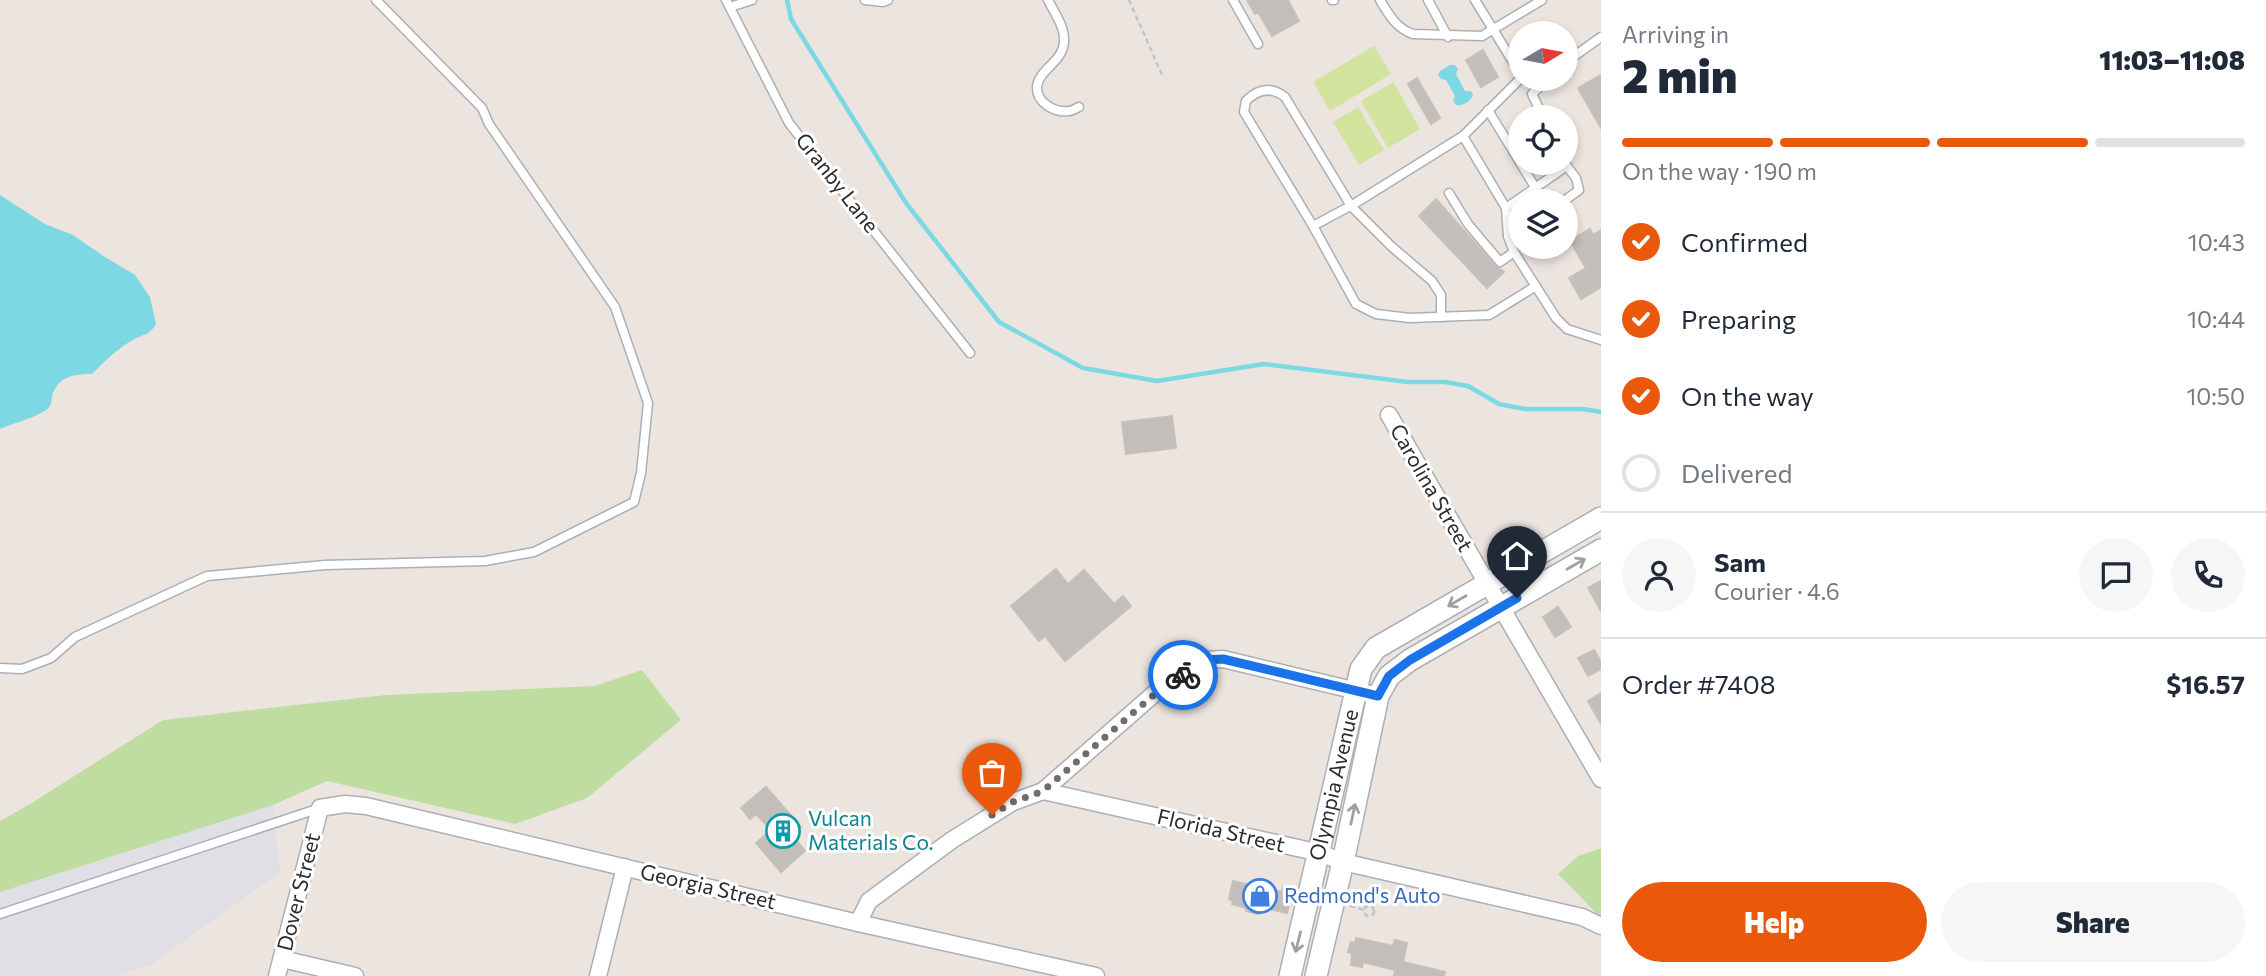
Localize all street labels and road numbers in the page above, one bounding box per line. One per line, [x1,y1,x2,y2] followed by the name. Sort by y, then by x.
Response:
[791,127,885,237] street label: Granby Lane
[1386,419,1479,555] street label: Carolina Street
[1303,707,1362,863] street label: Olympia Avenue
[1155,803,1288,856] street label: Florida Street
[271,830,324,953] street label: Dover Street
[638,858,779,913] street label: Georgia Street

